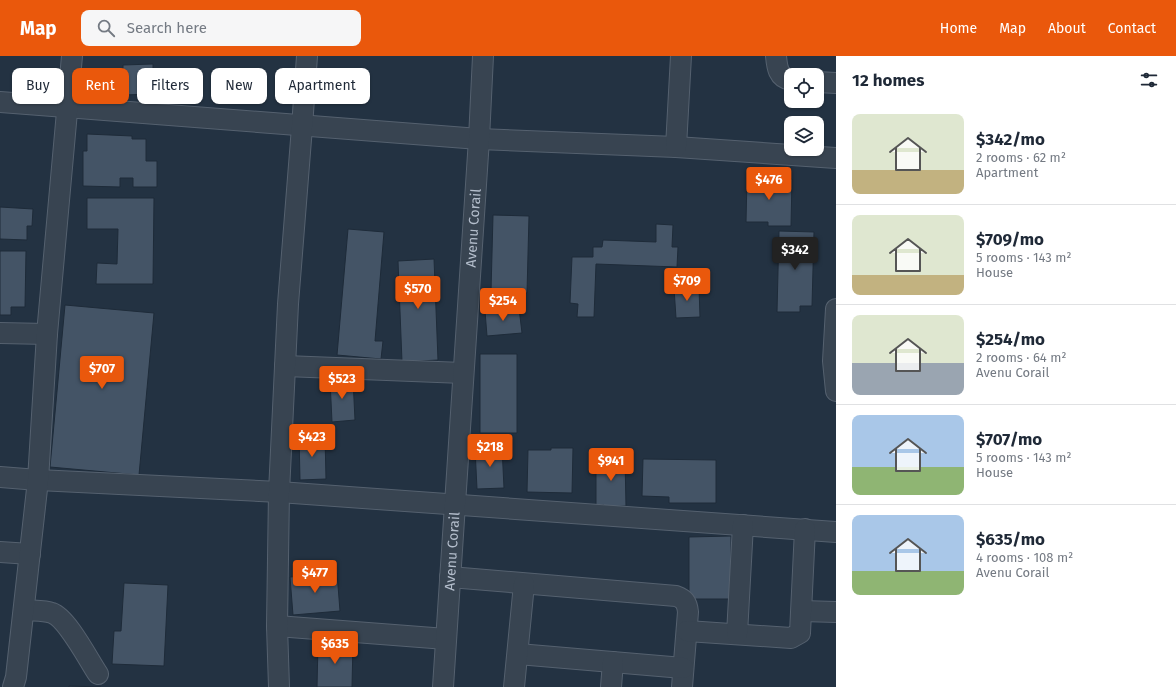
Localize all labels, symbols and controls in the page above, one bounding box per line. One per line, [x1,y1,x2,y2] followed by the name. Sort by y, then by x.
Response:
[81,10,361,46] search box
[20,17,57,40] text: Map
[95,17,117,39] icon: search
[127,19,207,37] text: Search here
[940,20,977,37] text: Home
[999,20,1026,37] text: Map
[1048,20,1086,37] text: About
[1108,20,1156,37] text: Contact
[12,68,64,104] chip: Buy
[72,68,129,104] chip: Rent
[137,68,203,104] chip: Filters
[211,68,267,104] chip: New
[275,68,370,104] chip: Apartment
[784,68,824,156] map controls
[784,68,824,108] button: locate
[1138,69,1160,91] icon: filters
[852,70,924,91] text: 12 homes
[784,116,824,156] button: layers
[976,129,1045,150] text: $342/mo
[884,130,932,178] icon: home
[976,150,1066,165] text: 2 rooms · 62 m²
[976,165,1038,180] text: Apartment
[745,167,793,201] pin: $476
[755,172,783,187] text: $476
[463,188,485,268] street label: Avenu Corail
[976,229,1044,250] text: $709/mo
[884,231,932,279] icon: home
[771,237,819,271] pin: $342
[781,242,809,257] text: $342
[976,250,1072,265] text: 5 rooms · 143 m²
[976,265,1013,280] text: House
[663,268,711,302] pin: $709
[673,273,701,288] text: $709
[394,276,442,310] pin: $570
[404,281,432,296] text: $570
[479,288,527,322] pin: $254
[489,293,517,308] text: $254
[976,329,1045,350] text: $254/mo
[884,331,932,379] icon: home
[976,350,1066,365] text: 2 rooms · 64 m²
[78,356,126,390] pin: $707
[89,361,115,376] text: $707
[976,365,1049,380] text: Avenu Corail
[318,366,366,400] pin: $523
[328,371,356,386] text: $523
[288,424,336,458] pin: $423
[298,429,326,444] text: $423
[976,429,1042,450] text: $707/mo
[884,431,932,479] icon: home
[466,434,514,468] pin: $218
[476,439,504,454] text: $218
[587,448,635,482] pin: $941
[976,450,1072,465] text: 5 rooms · 143 m²
[598,453,624,468] text: $941
[976,465,1013,480] text: House
[441,511,463,591] street label: Avenu Corail
[976,529,1045,550] text: $635/mo
[884,531,932,579] icon: home
[976,550,1073,565] text: 4 rooms · 108 m²
[291,560,339,594] pin: $477
[302,565,328,580] text: $477
[976,565,1049,580] text: Avenu Corail
[311,631,359,665] pin: $635
[321,636,349,651] text: $635

